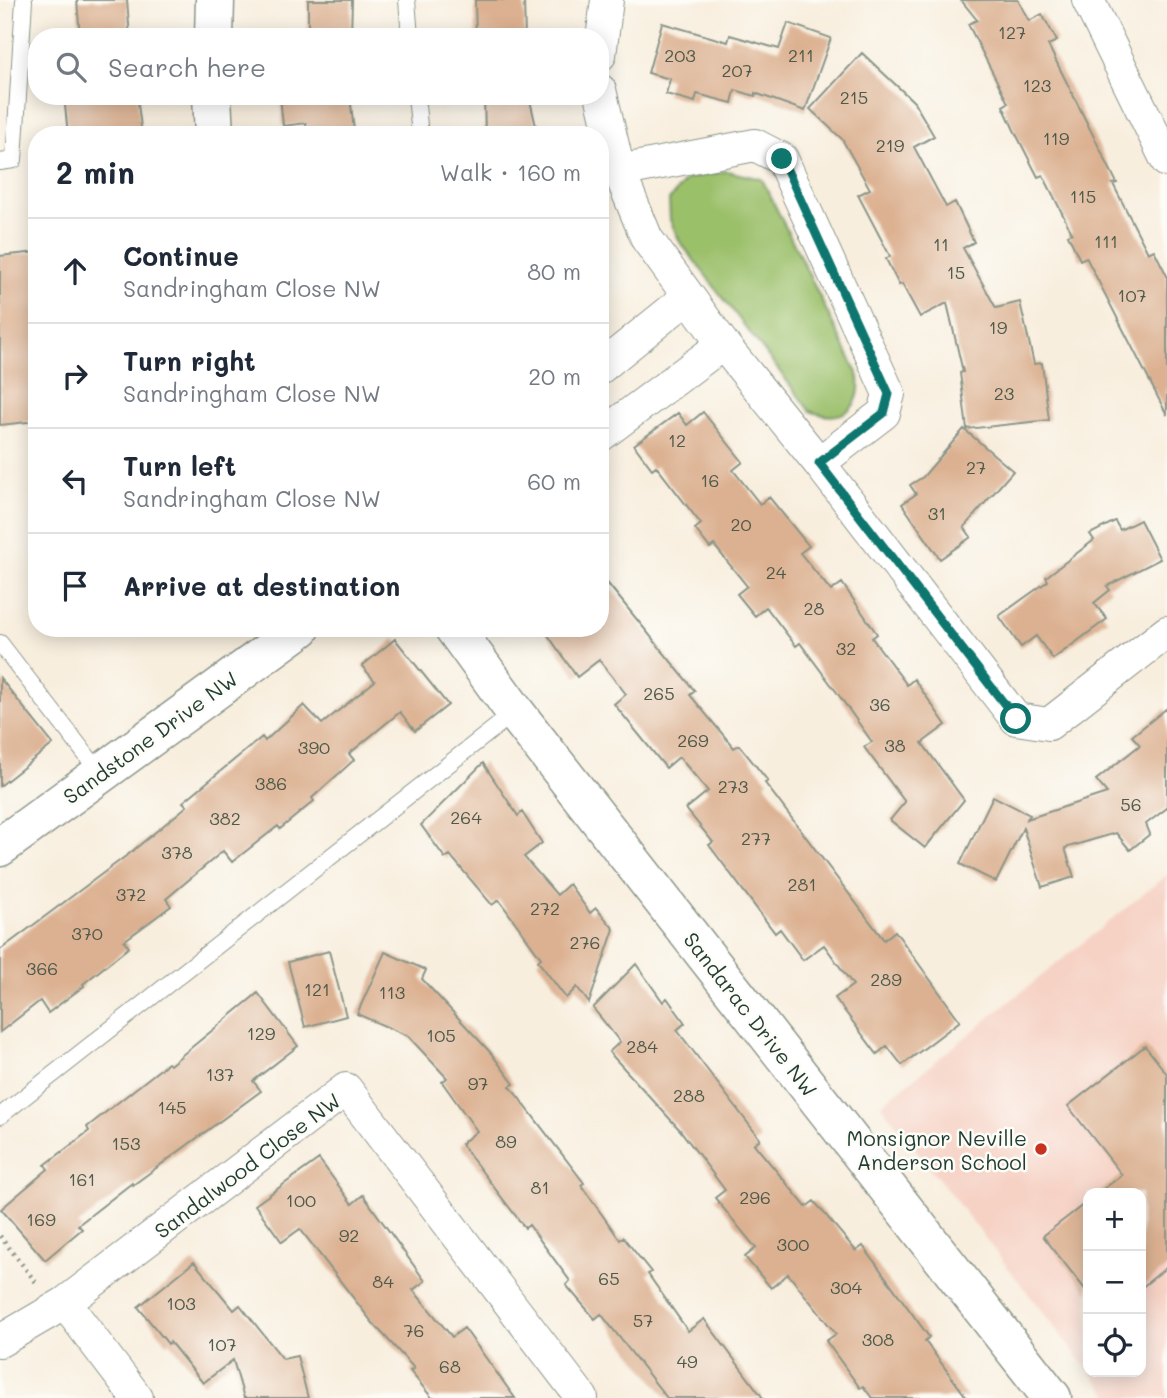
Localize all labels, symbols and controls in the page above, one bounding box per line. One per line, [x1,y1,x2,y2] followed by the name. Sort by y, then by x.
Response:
[998,20,1026,44] house number: 127
[28,28,609,105] search box
[664,43,696,67] house number: 203
[788,43,814,67] house number: 211
[52,48,90,86] icon: search
[108,50,266,84] text: Search here
[721,58,753,82] house number: 207
[1023,73,1051,97] house number: 123
[840,85,868,109] house number: 215
[1043,126,1070,150] house number: 119
[876,133,905,157] house number: 219
[766,143,797,174] route end
[56,152,135,192] text: 2 min
[440,157,581,187] text: Walk · 160 m
[1070,184,1096,208] house number: 115
[1094,229,1118,253] house number: 111
[933,232,949,256] house number: 11
[123,239,239,273] text: Continue
[56,252,94,290] icon: ahead
[527,256,581,286] text: 80 m
[947,260,965,284] house number: 15
[123,273,381,303] text: Sandringham Close NW
[1117,283,1147,307] house number: 107
[989,315,1008,339] house number: 19
[123,344,256,378] text: Turn right
[56,357,94,395] icon: right
[528,361,581,391] text: 20 m
[123,378,381,408] text: Sandringham Close NW
[994,381,1014,405] house number: 23
[668,428,686,452] house number: 12
[123,449,236,483] text: Turn left
[966,455,986,479] house number: 27
[56,462,94,500] icon: left
[527,466,581,496] text: 60 m
[701,468,719,492] house number: 16
[123,483,381,513] text: Sandringham Close NW
[928,501,946,525] house number: 31
[730,512,752,536] house number: 20
[766,560,787,584] house number: 24
[56,567,94,605] icon: arrive
[123,569,400,603] text: Arrive at destination
[804,596,825,620] house number: 28
[836,636,856,660] house number: 32
[57,665,243,809] street label: Sandstone Drive NW
[643,681,675,705] house number: 265
[869,692,891,716] house number: 36
[1000,703,1031,734] route start
[677,728,709,752] house number: 269
[884,733,906,757] house number: 38
[298,735,330,759] house number: 390
[255,771,287,795] house number: 386
[718,774,748,798] house number: 273
[1120,792,1142,816] house number: 56
[450,805,482,829] house number: 264
[209,806,241,830] house number: 382
[741,826,771,850] house number: 277
[161,840,193,864] house number: 378
[788,872,816,896] house number: 281
[116,882,146,906] house number: 372
[530,896,560,920] house number: 272
[71,921,103,945] house number: 370
[678,926,824,1102] street label: Sandarac Drive NW
[570,930,600,954] house number: 276
[26,956,58,980] house number: 366
[870,967,902,991] house number: 289
[304,977,330,1001] house number: 121
[379,980,405,1004] house number: 113
[247,1021,276,1045] house number: 129
[426,1023,456,1047] house number: 105
[626,1034,658,1058] house number: 284
[206,1062,234,1086] house number: 137
[468,1071,488,1095] house number: 97
[673,1083,705,1107] house number: 288
[149,1086,345,1244] street label: Sandalwood Close NW
[157,1095,187,1119] house number: 145
[846,1124,1027,1175] place label: Monsignor Neville Anderson School
[495,1129,517,1153] house number: 89
[111,1131,141,1155] house number: 153
[1033,1141,1049,1157] marker: Monsignor Neville Anderson School
[69,1167,95,1191] house number: 161
[531,1175,549,1199] house number: 81
[739,1185,771,1209] house number: 296
[286,1188,316,1212] house number: 100
[1083,1188,1146,1377] map controls
[1083,1188,1146,1251] button: +
[26,1207,56,1231] house number: 169
[339,1223,359,1247] house number: 92
[777,1232,809,1256] house number: 300
[1083,1251,1146,1314] button: −
[598,1266,620,1290] house number: 65
[372,1269,394,1293] house number: 84
[830,1275,863,1299] house number: 304
[166,1291,196,1315] house number: 103
[633,1308,653,1332] house number: 57
[1083,1314,1146,1377] button: locate
[404,1318,424,1342] house number: 76
[862,1327,894,1351] house number: 308
[207,1332,237,1356] house number: 107
[676,1349,698,1373] house number: 49
[439,1354,461,1378] house number: 68

